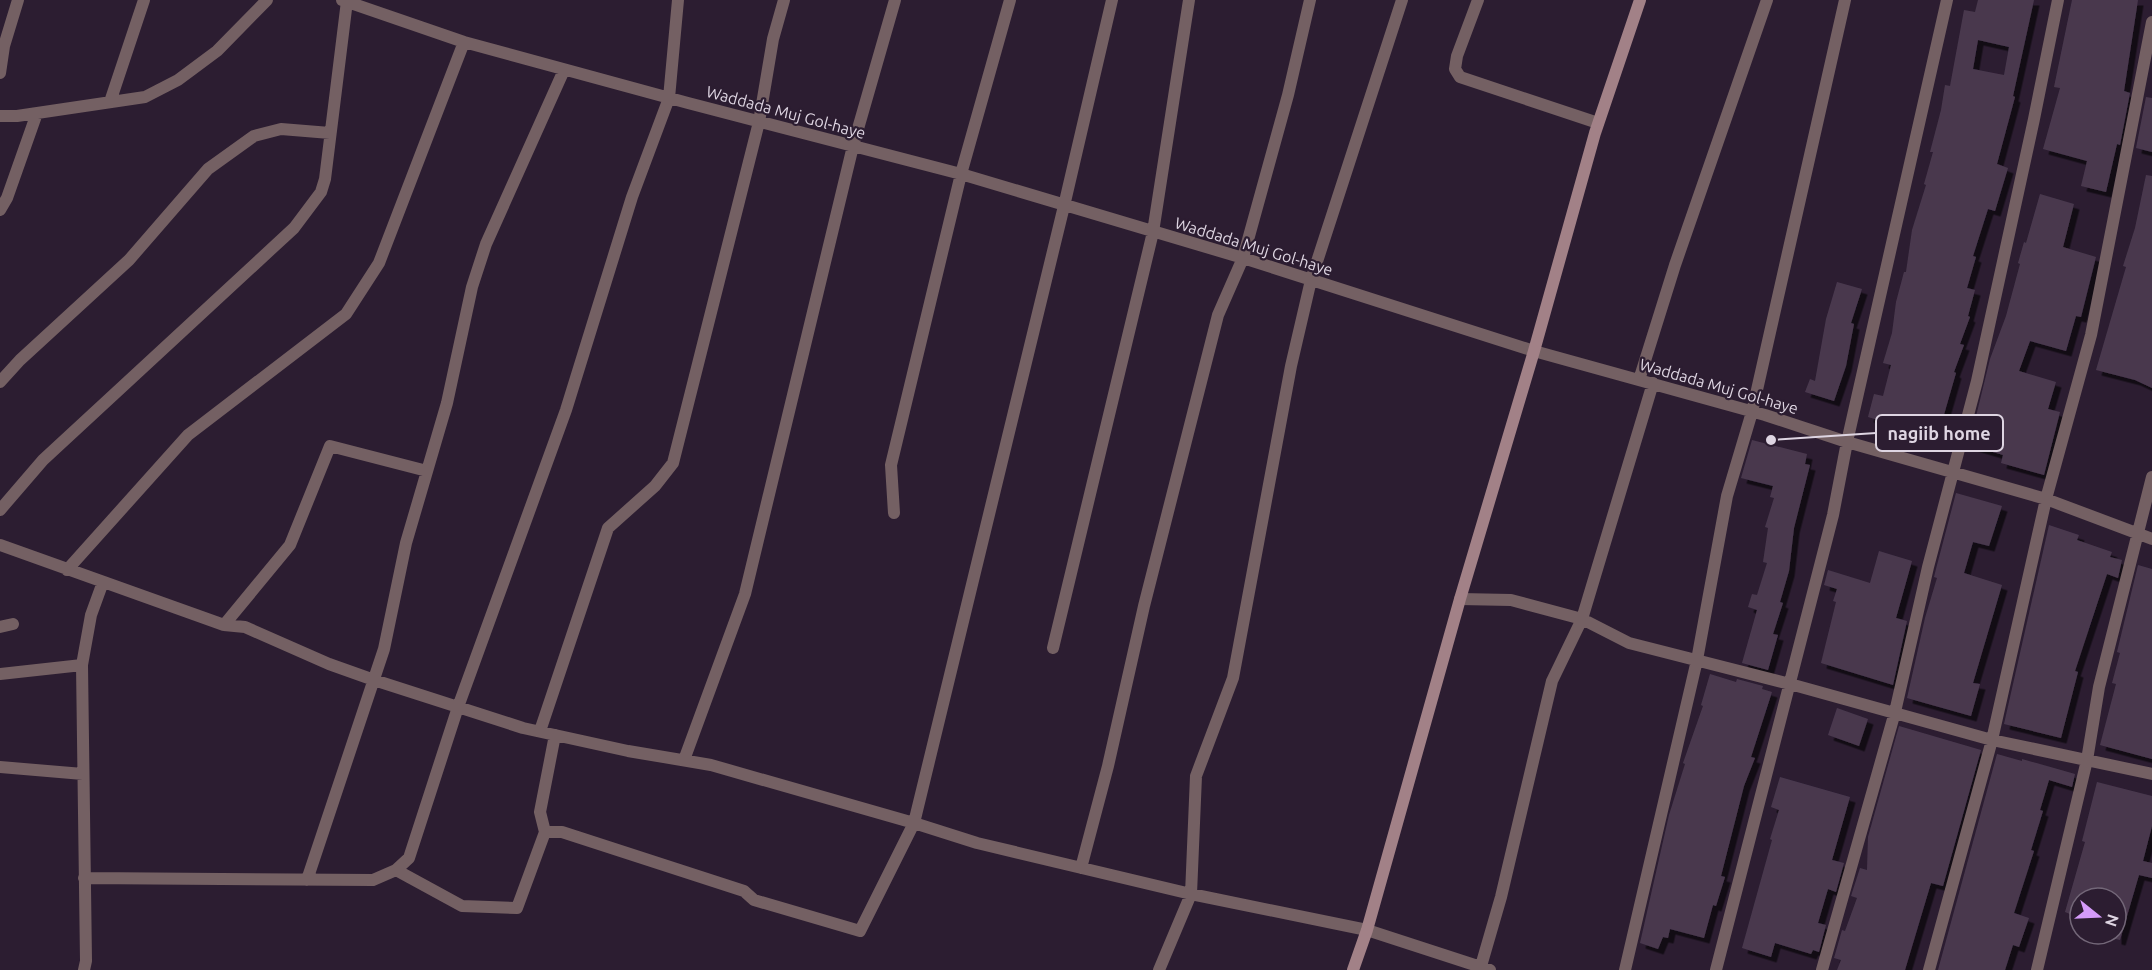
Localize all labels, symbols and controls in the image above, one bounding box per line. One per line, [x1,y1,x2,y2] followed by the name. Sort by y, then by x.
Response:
[704,82,868,142] street label: Waddada Muj Gol-haye
[1173,213,1335,279] street label: Waddada Muj Gol-haye
[1638,355,1800,417] street label: Waddada Muj Gol-haye
[1876,415,2003,451] callout: nagiib home
[1887,423,1991,443] text: nagiib home
[2068,886,2128,946] north arrow
[2102,912,2123,929] text: N

